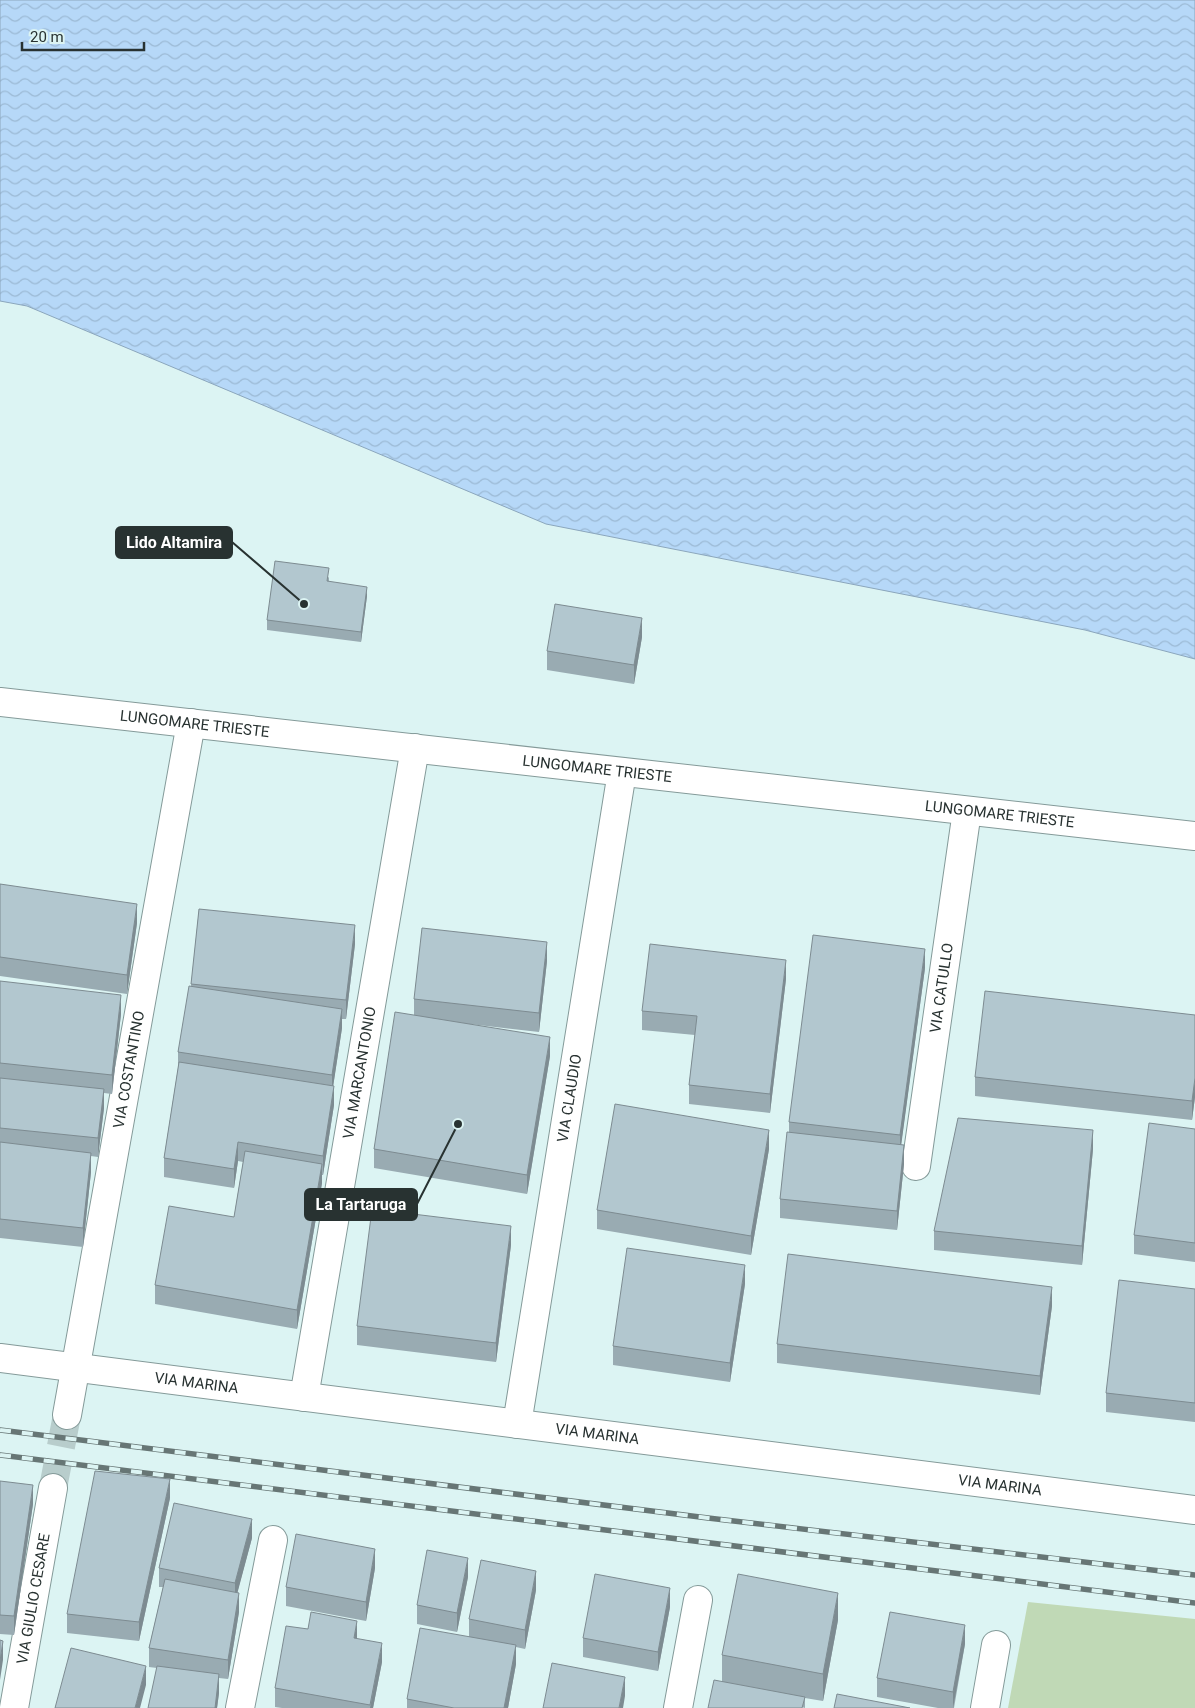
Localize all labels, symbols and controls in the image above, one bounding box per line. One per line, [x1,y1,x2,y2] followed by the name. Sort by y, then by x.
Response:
[22,20,145,52] scale bar
[30,28,64,46] text: 20 m
[116,527,232,558] callout: Lido Altamira
[126,533,222,552] text: Lido Altamira
[119,707,271,741] street label: LUNGOMARE TRIESTE
[522,752,673,786] street label: LUNGOMARE TRIESTE
[924,797,1076,831] street label: LUNGOMARE TRIESTE
[926,942,957,1034] street label: VIA CATULLO
[339,1005,380,1140] street label: VIA MARCANTONIO
[110,1009,148,1130] street label: VIA COSTANTINO
[554,1053,585,1144] street label: VIA CLAUDIO
[305,1189,417,1220] callout: La Tartaruga
[316,1195,407,1214] text: La Tartaruga
[153,1369,240,1397] street label: VIA MARINA
[554,1420,640,1448] street label: VIA MARINA
[957,1471,1043,1499] street label: VIA MARINA
[13,1531,54,1665] street label: VIA GIULIO CESARE

